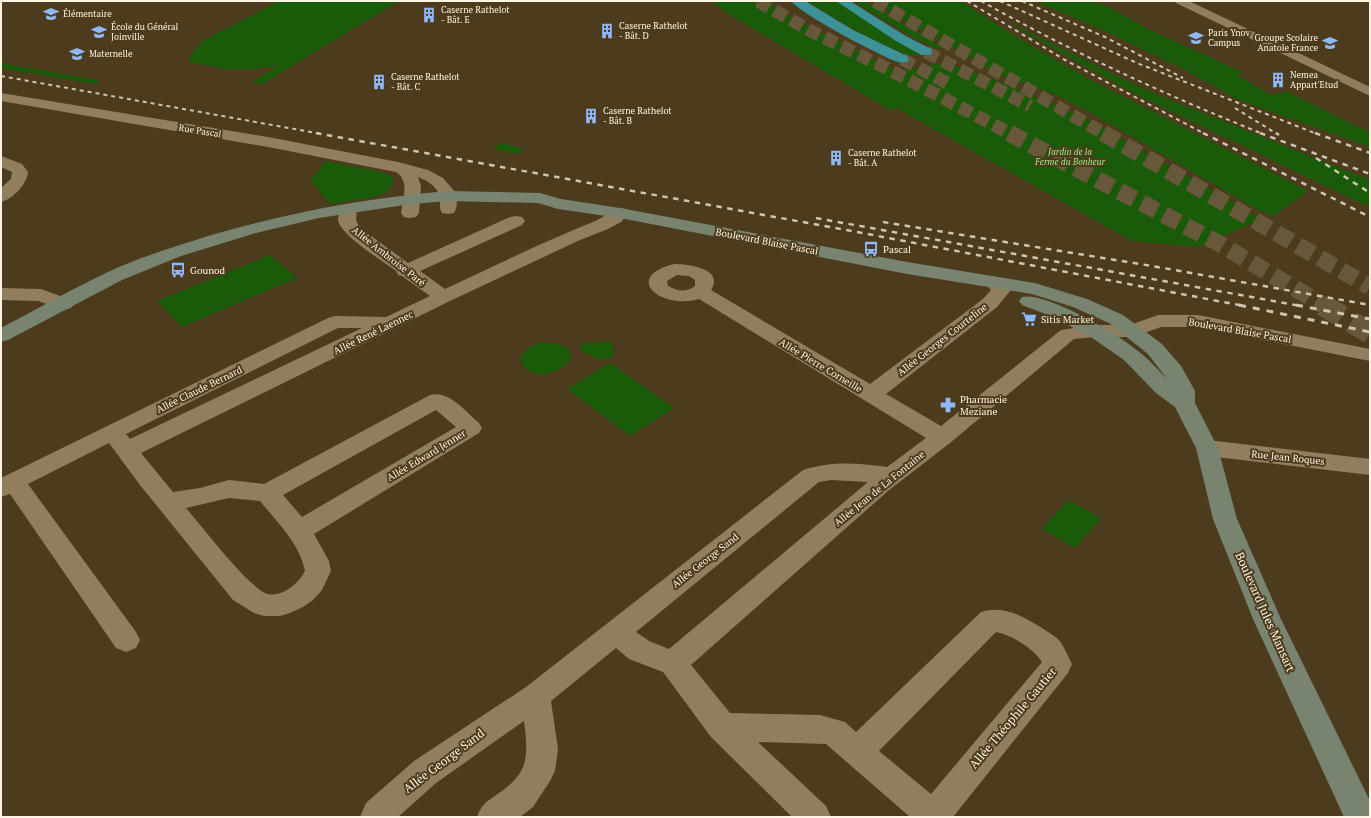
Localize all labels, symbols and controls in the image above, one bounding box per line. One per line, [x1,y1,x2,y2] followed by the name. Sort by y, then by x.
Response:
[441,4,510,26] place label: Caserne Rathelot - Bât. E
[42,5,60,23] school or university icon: Élémentaire
[420,6,438,24] building icon: Caserne Rathelot - Bât. E
[63,8,112,20] place label: Élémentaire
[619,20,688,42] place label: Caserne Rathelot - Bât. D
[111,21,179,43] place label: École du Général Joinville
[598,22,616,40] building icon: Caserne Rathelot - Bât. D
[90,23,108,41] school or university icon: École du Général Joinville
[1208,27,1250,49] place label: Paris Ynov Campus
[1187,29,1205,47] school or university icon: Paris Ynov Campus
[1255,32,1318,54] place label: Groupe Scolaire Anatole France
[1321,34,1339,52] school or university icon: Groupe Scolaire Anatole France
[68,45,86,63] school or university icon: Maternelle
[89,48,133,60] place label: Maternelle
[1290,69,1338,91] place label: Nemea Appart'Etud
[391,71,460,93] place label: Caserne Rathelot - Bât. C
[1269,71,1287,89] building icon: Nemea Appart'Etud
[370,73,388,91] building icon: Caserne Rathelot - Bât. C
[603,105,672,127] place label: Caserne Rathelot - Bât. B
[582,107,600,125] building icon: Caserne Rathelot - Bât. B
[178,122,222,140] street label: Rue Pascal
[1034,146,1106,168] park label: Jardin de la Ferme du Bonheur
[848,147,917,169] place label: Caserne Rathelot - Bât. A
[827,149,845,167] building icon: Caserne Rathelot - Bât. A
[349,224,428,289] street label: Allée Ambroise Paré
[714,225,819,258] street label: Boulevard Blaise Pascal
[862,240,880,258] bus stop icon: Pascal
[883,243,911,256] place label: Pascal
[169,261,187,279] bus stop icon: Gounod
[190,264,226,277] place label: Gounod
[895,300,990,379] street label: Allée Georges Courteline
[331,307,416,357] street label: Allée René Laennec
[1020,310,1038,328] supermarket icon: Sitis Market
[1041,313,1094,326] place label: Sitis Market
[1187,315,1292,346] street label: Boulevard Blaise Pascal
[777,335,865,395] street label: Allée Pierre Corneille
[154,363,245,416] street label: Allée Claude Bernard
[960,393,1007,418] place label: Pharmacie Meziane
[939,396,957,414] pharmacy icon: Pharmacie Meziane
[384,427,468,484] street label: Allée Edward Jenner
[1251,447,1325,468] street label: Rue Jean Roques
[831,448,927,529] street label: Allée Jean de La Fontaine
[669,530,742,591] street label: Allée George Sand
[1232,550,1299,674] street label: Boulevard Jules Mansart
[966,664,1060,771] street label: Allée Théophile Gautier
[400,725,487,796] street label: Allée George Sand

